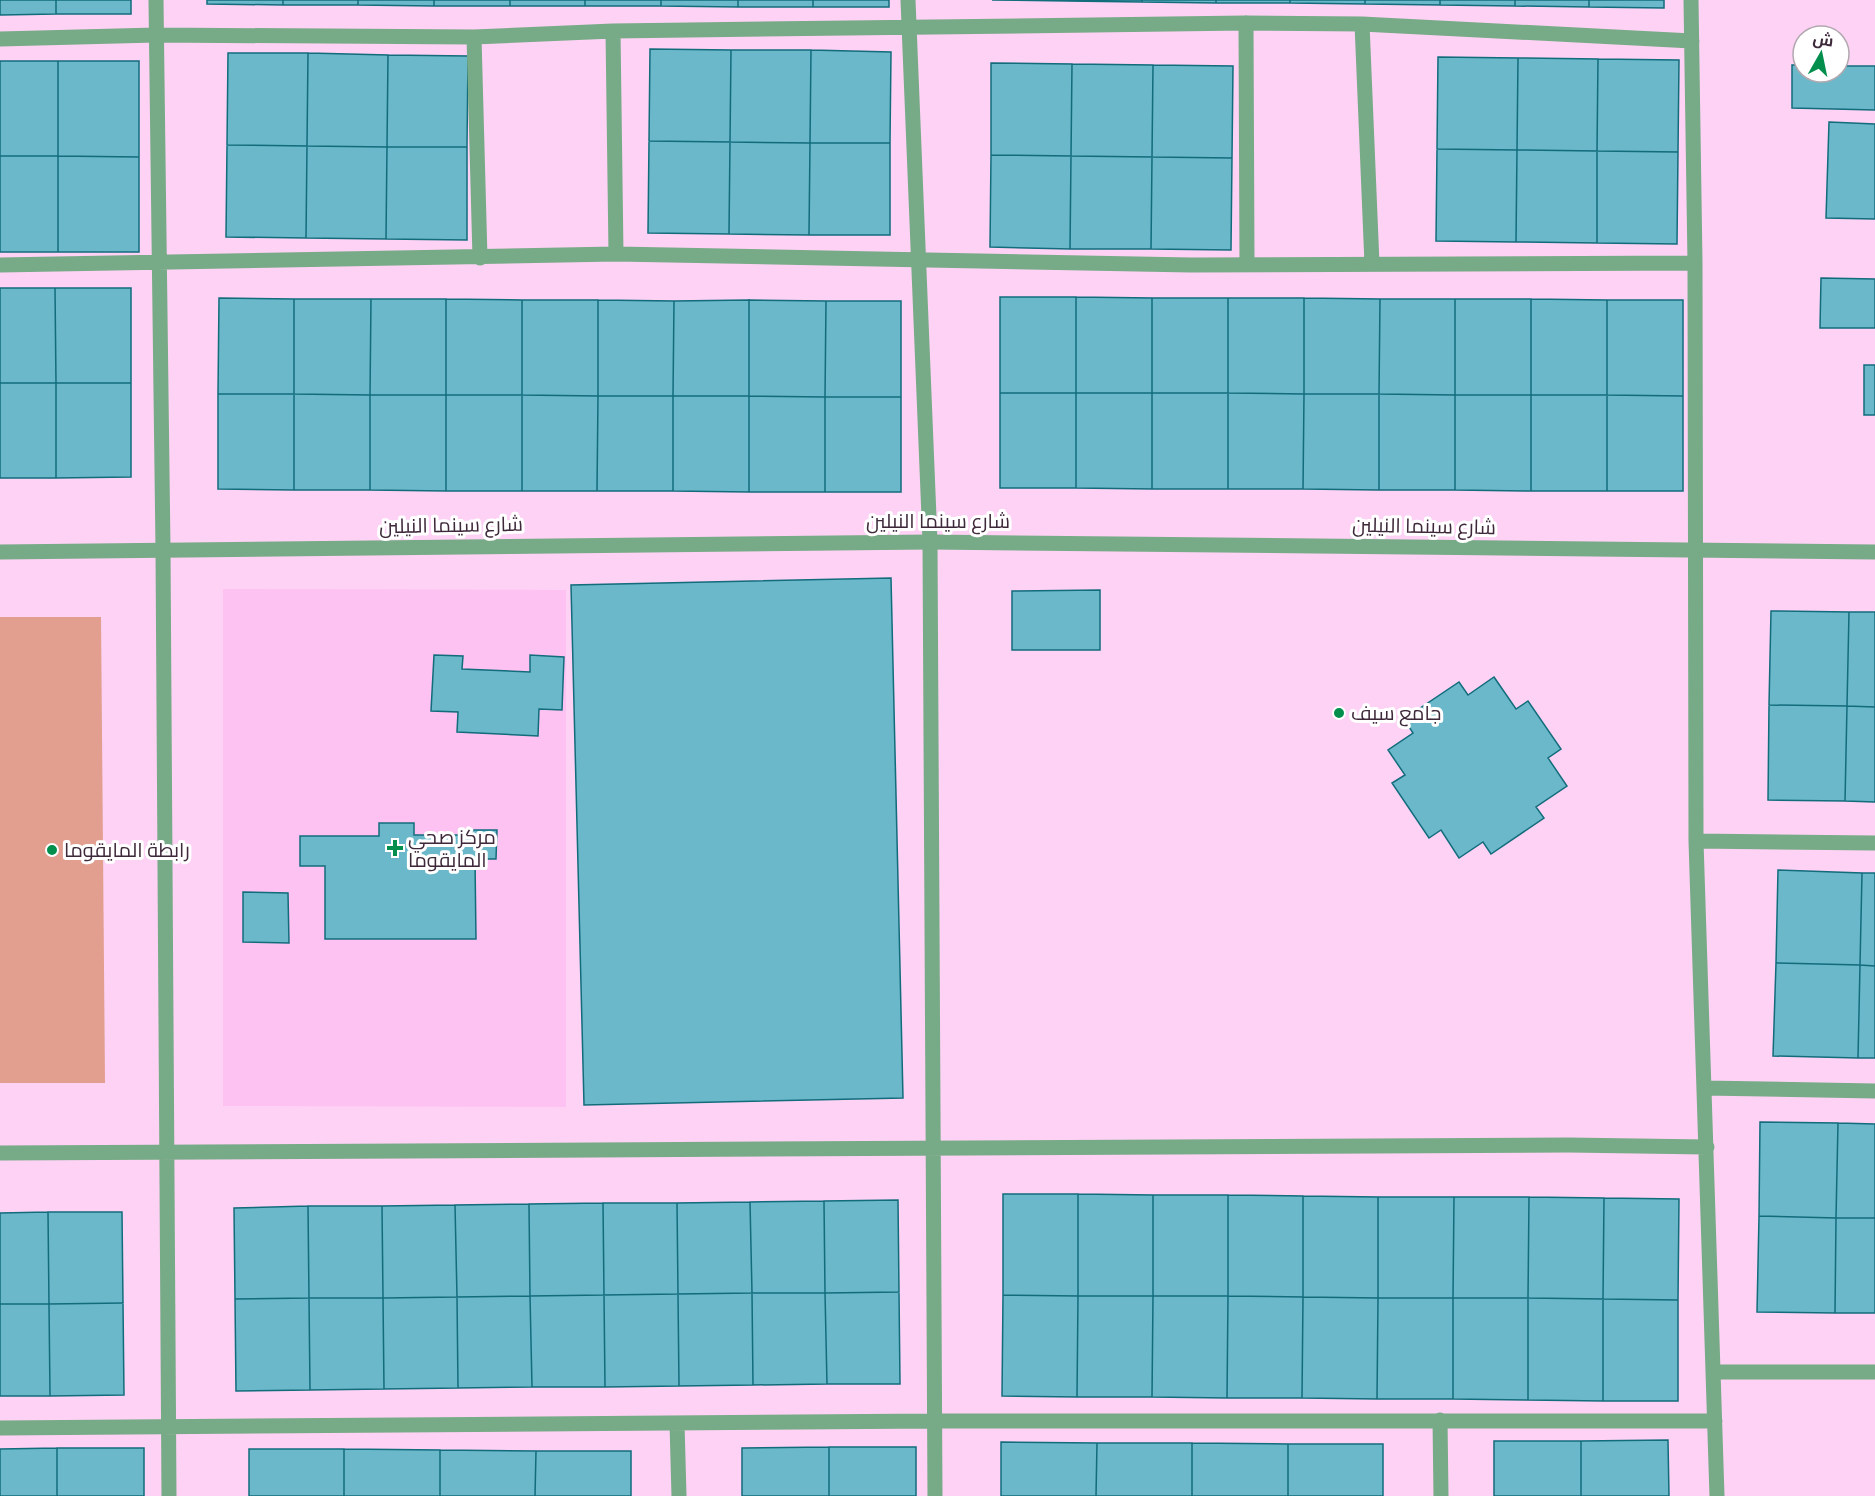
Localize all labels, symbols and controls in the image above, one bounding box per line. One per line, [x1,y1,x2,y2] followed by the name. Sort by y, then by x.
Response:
[1791,24,1851,84] north arrow
[1812,28,1835,51] text: ش
[866,508,1010,535] street label: شارع سينما النيلين
[379,511,523,540] street label: شارع سينما النيلين
[1352,512,1496,541] street label: شارع سينما النيلين
[1351,700,1441,727] place label: جامع سيف
[1332,706,1346,720] marker: جامع سيف
[408,824,496,872] place label: مركز صحي المايقوما
[64,837,190,862] place label: رابطة المايقوما
[386,839,404,857] marker: مركز صحي المايقوما
[45,843,59,857] marker: رابطة المايقوما

